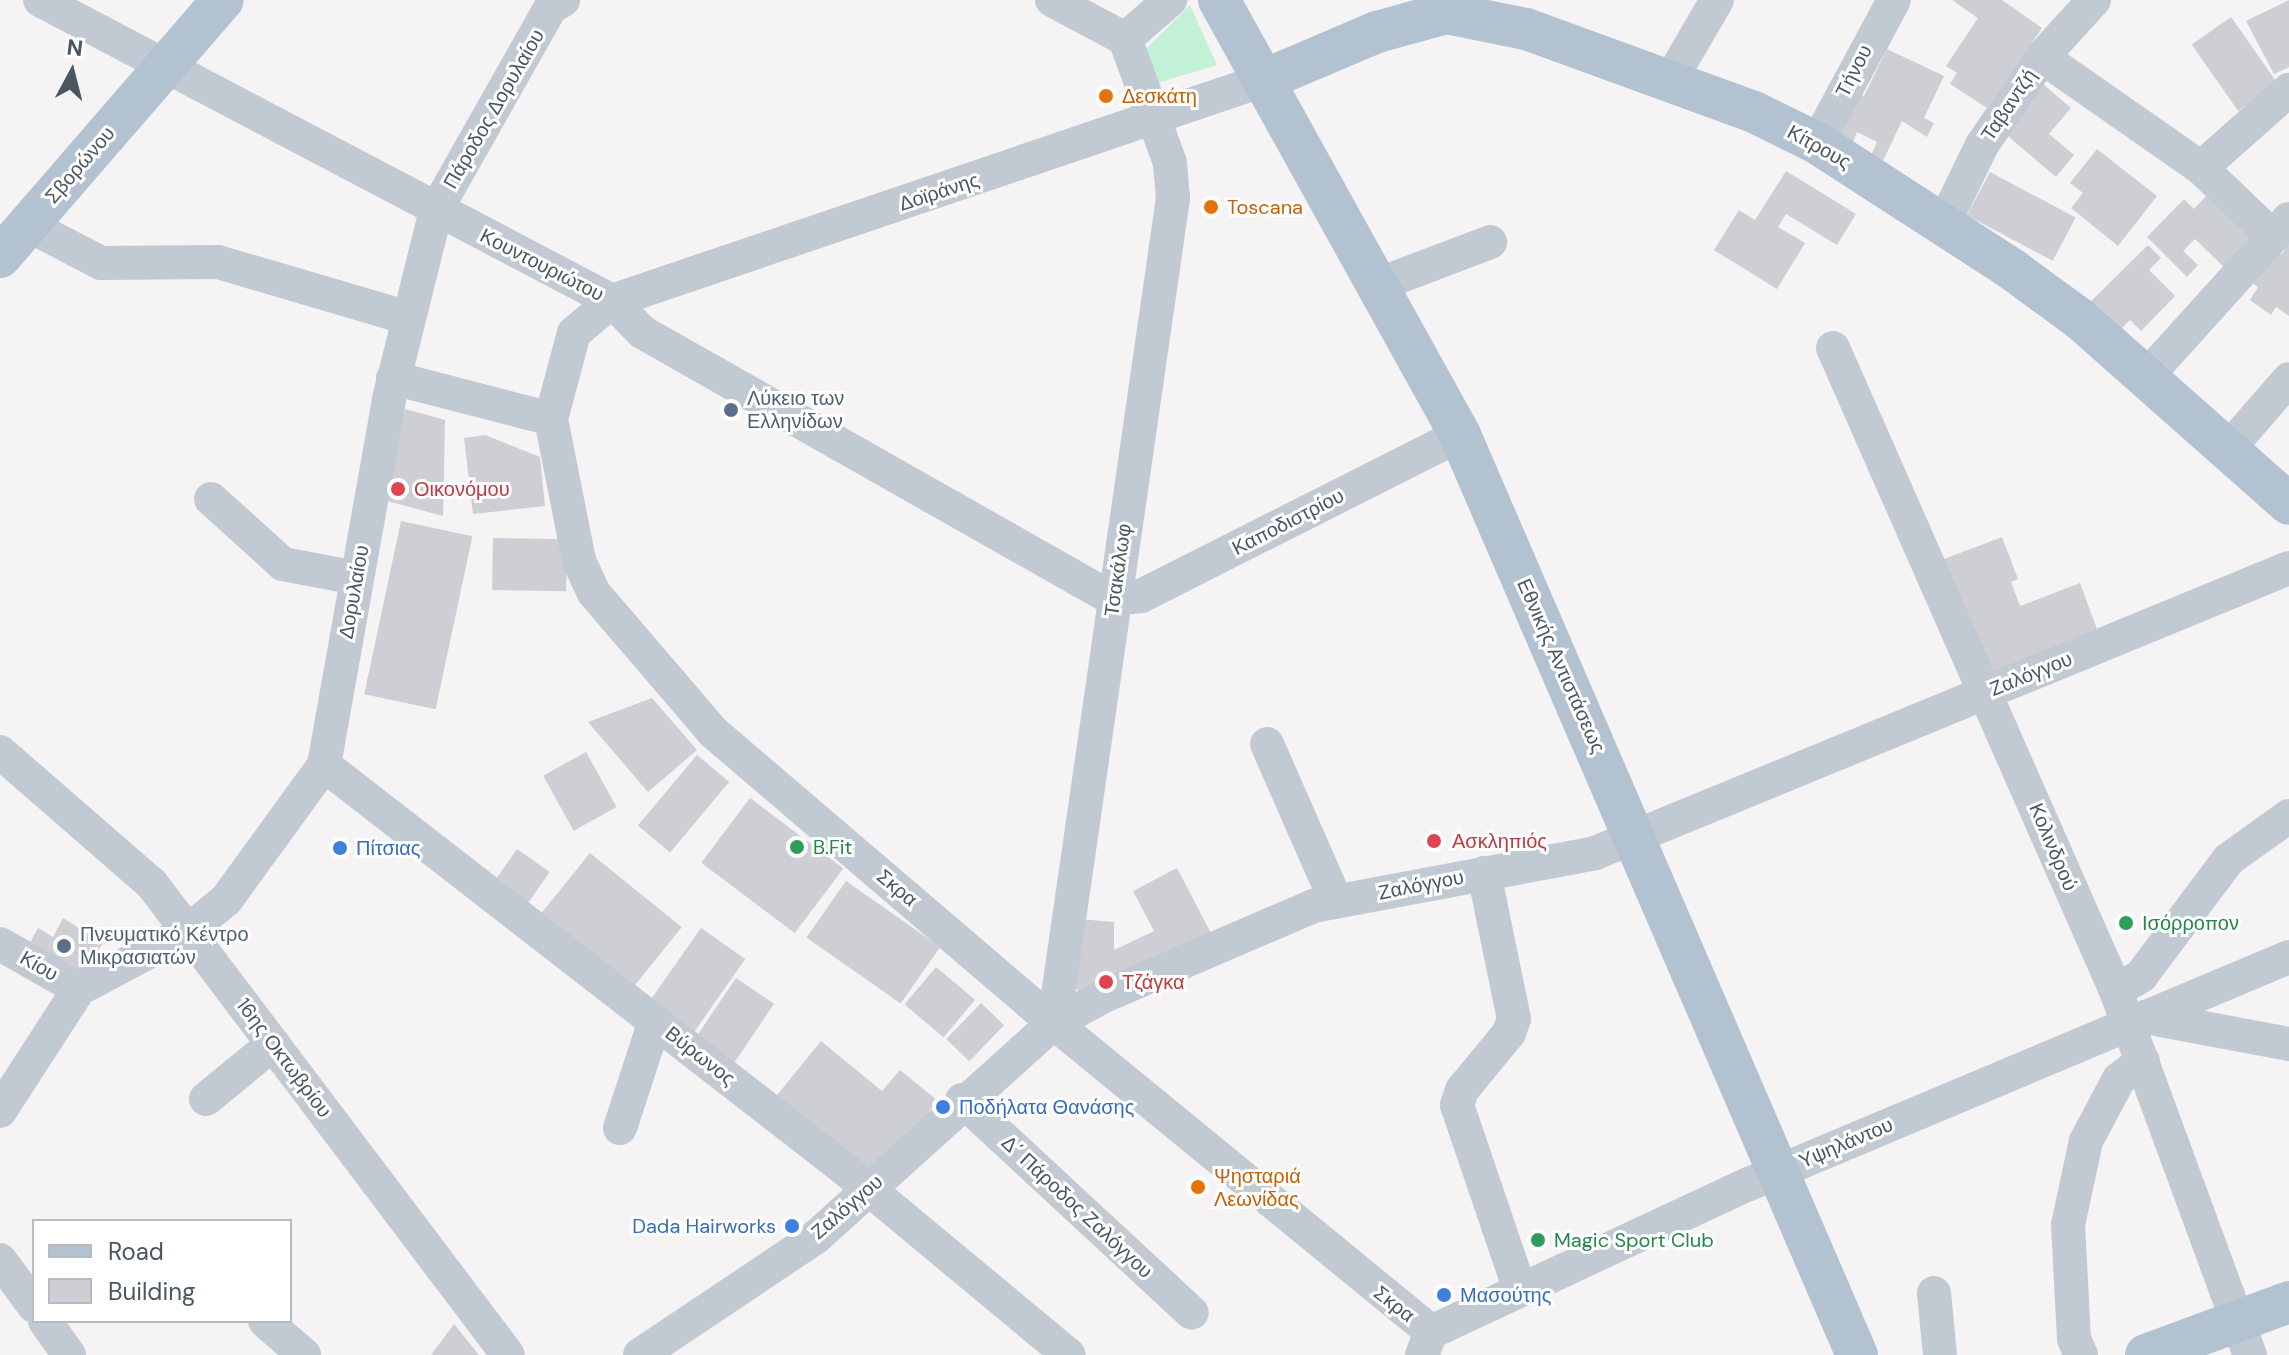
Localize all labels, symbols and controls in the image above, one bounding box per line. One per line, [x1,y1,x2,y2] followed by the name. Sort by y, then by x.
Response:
[439,25,549,193] street label: Πάροδος Δορυλαίου
[32,32,112,112] north arrow
[65,32,85,63] text: N
[1831,41,1877,101] street label: Τήνου
[1976,64,2042,146] street label: Ταβαντζή
[1122,84,1197,108] place label: Δεσκάτη
[1097,87,1115,105] marker: Δεσκάτη
[1783,120,1855,174] street label: Κίτρους
[40,122,120,208] street label: Σβορώνου
[896,168,982,216] street label: Δοϊράνης
[1227,195,1303,219] place label: Toscana
[1202,198,1220,216] marker: Toscana
[476,224,608,306] street label: Κουντουριώτου
[747,386,844,433] place label: Λύκειο των Ελληνίδων
[722,401,740,419] marker: Λύκειο των Ελληνίδων
[414,477,510,501] place label: Οικονόμου
[389,480,407,498] marker: Οικονόμου
[1228,484,1348,560] street label: Καποδιστρίου
[1100,522,1136,618] street label: Τσακάλωφ
[334,543,374,641] street label: Δορυλαίου
[1512,575,1610,757] street label: Εθνικής Αντιστάσεως
[1986,647,2076,701] street label: Ζαλόγγου
[2024,800,2082,894] street label: Κολινδρού
[1452,829,1547,853] place label: Ασκληπιός
[1423,830,1445,852] marker: Ασκληπιός
[813,835,852,859] place label: B.Fit
[356,836,420,860] place label: Πίτσιας
[788,838,806,856] marker: B.Fit
[331,839,349,857] marker: Πίτσιας
[872,864,922,912] street label: Σκρα
[1376,865,1466,905] street label: Ζαλόγγου
[2142,911,2239,935] place label: Ισόρροπον
[2117,914,2135,932] marker: Ισόρροπον
[80,922,249,969] place label: Πνευματικό Κέντρο Μικρασιατών
[55,937,73,955] marker: Πνευματικό Κέντρο Μικρασιατών
[16,946,62,986] street label: Κίου
[1122,970,1185,994] place label: Τζάγκα
[1097,973,1115,991] marker: Τζάγκα
[231,994,337,1122] street label: 16ης Οκτωβρίου
[660,1021,740,1091] street label: Βύρωνος
[959,1095,1134,1119] place label: Ποδήλατα Θανάσης
[934,1098,952,1116] marker: Ποδήλατα Θανάσης
[1795,1112,1897,1174] street label: Υψηλάντου
[997,1131,1157,1283] street label: Δ΄ Πάροδος Ζαλόγγου
[1214,1164,1301,1211] place label: Ψησταριά Λεωνίδας
[806,1170,888,1244] street label: Ζαλόγγου
[1189,1178,1207,1196] marker: Ψησταριά Λεωνίδας
[632,1214,776,1238] place label: Dada Hairworks
[783,1217,801,1235] marker: Dada Hairworks
[32,1219,292,1323] legend
[1554,1228,1714,1252] place label: Magic Sport Club
[1529,1231,1547,1249] marker: Magic Sport Club
[108,1236,164,1267] text: Road
[108,1276,195,1307] text: Building
[1369,1281,1419,1327] street label: Σκρα
[1460,1283,1551,1307] place label: Μασούτης
[1435,1286,1453,1304] marker: Μασούτης

